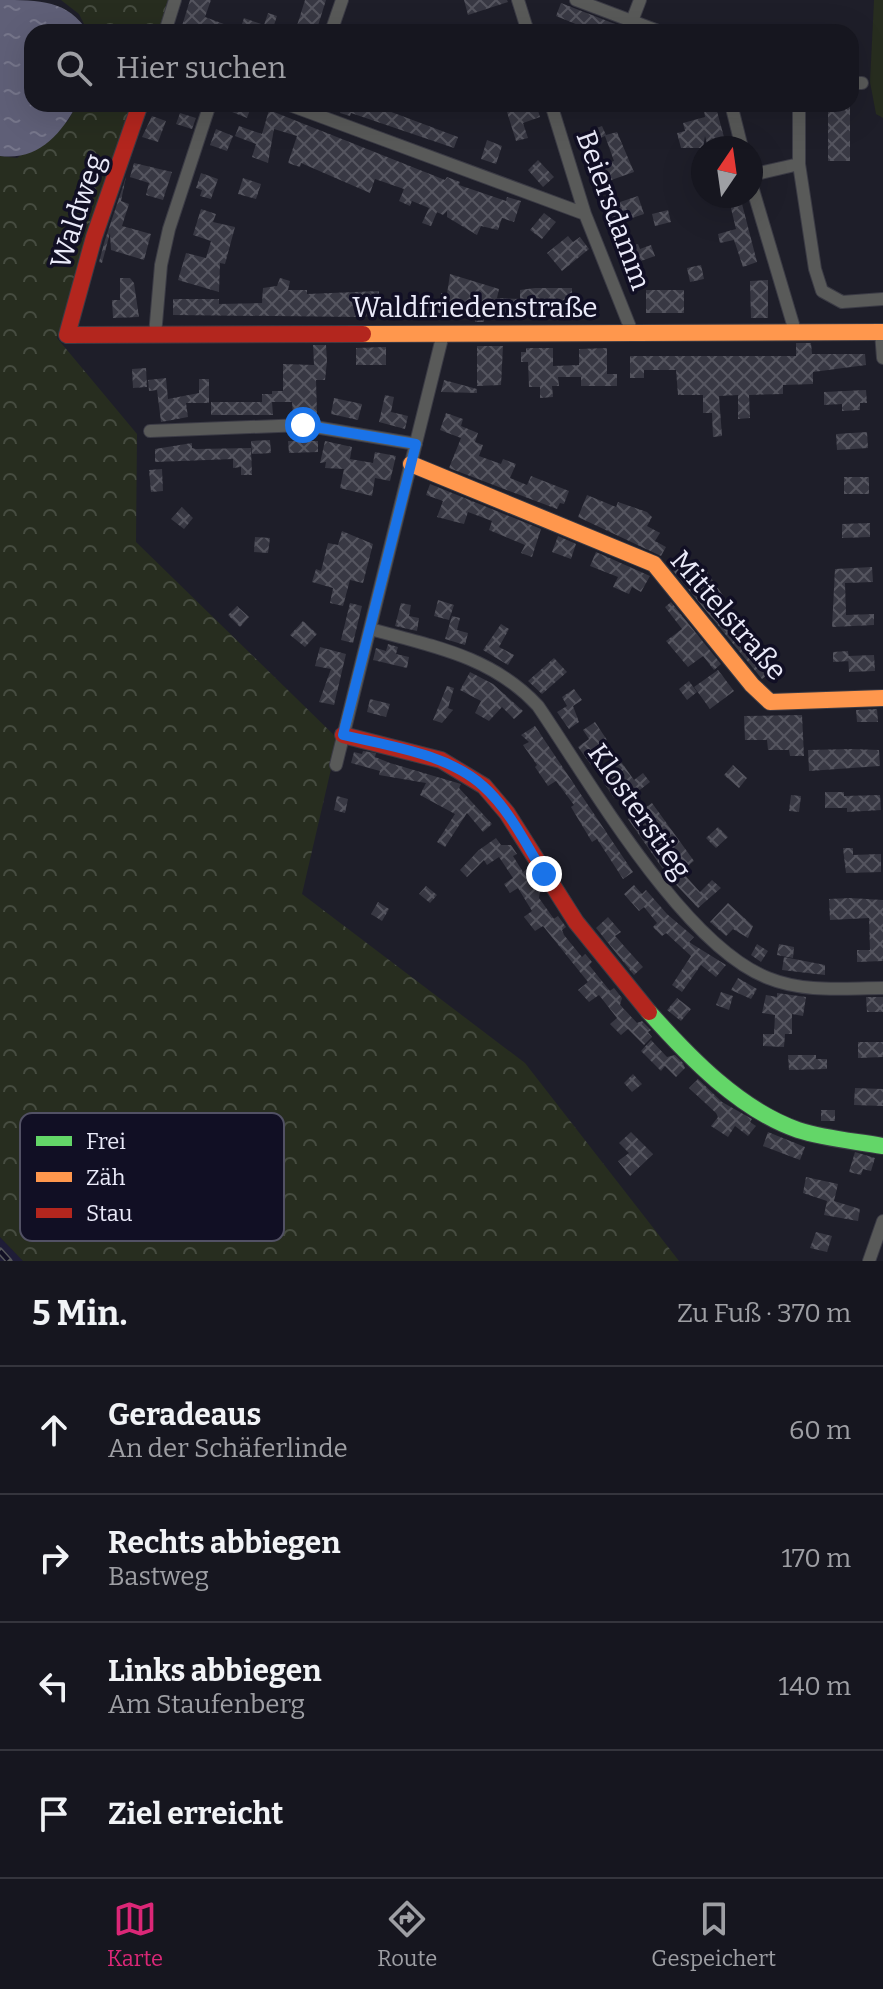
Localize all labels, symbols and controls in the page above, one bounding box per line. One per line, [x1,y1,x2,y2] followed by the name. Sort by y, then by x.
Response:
[24,24,859,112] search box
[52,46,96,90] icon: search
[116,50,286,86] text: Hier suchen
[569,126,658,295] street label: Beiersdamm
[691,136,763,208] north arrow
[43,150,111,273] street label: Waldweg
[352,291,598,324] street label: Waldfriedenstraße
[285,407,321,443] route start
[664,544,794,687] street label: Mittelstraße
[581,737,698,885] street label: Klosterstieg
[526,856,562,892] route end
[20,1113,284,1241] legend
[86,1128,126,1155] text: Frei
[86,1164,126,1191] text: Zäh
[86,1200,133,1227] text: Stau
[32,1293,127,1334] text: 5 Min.
[677,1298,851,1329] text: Zu Fuß · 370 m
[108,1397,261,1433] text: Geradeaus
[32,1408,76,1452] icon: ahead
[789,1415,851,1446] text: 60 m
[108,1433,348,1464] text: An der Schäferlinde
[108,1525,341,1561] text: Rechts abbiegen
[32,1536,76,1580] icon: right
[781,1543,851,1574] text: 170 m
[108,1561,209,1592] text: Bastweg
[108,1653,321,1689] text: Links abbiegen
[32,1664,76,1708] icon: left
[779,1671,851,1702] text: 140 m
[108,1689,305,1720] text: Am Staufenberg
[32,1792,76,1836] icon: arrive
[108,1796,283,1832] text: Ziel erreicht
[107,1897,163,1972] tab: Karte
[377,1897,437,1972] tab: Route
[651,1897,776,1972] tab: Gespeichert

